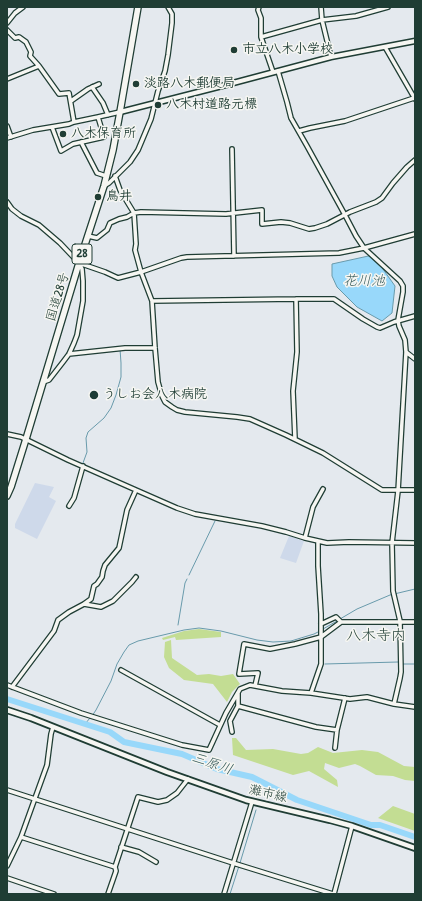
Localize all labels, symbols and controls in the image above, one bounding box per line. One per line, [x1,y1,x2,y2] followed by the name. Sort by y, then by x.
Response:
[242,42,333,58] place label: 市立八木小学校
[229,45,239,55] marker: 市立八木小学校
[144,76,235,92] place label: 淡路八木郵便局
[131,79,141,89] marker: 淡路八木郵便局
[166,97,257,113] place label: 八木村道路元標
[153,100,163,110] marker: 八木村道路元標
[71,126,136,142] place label: 八木保育所
[58,129,68,139] marker: 八木保育所
[106,189,132,205] place label: 鳥井
[93,192,103,202] marker: 鳥井
[72,244,92,264] road number: 28
[43,270,73,324] street label: 国道28号
[343,273,385,289] water label: 花川池
[103,387,207,403] place label: うしお会八木病院
[88,389,100,401] marker: うしお会八木病院
[346,627,406,645] district label: 八木寺内
[189,749,235,779] water label: 三原川
[247,782,289,806] street label: 灘市線

